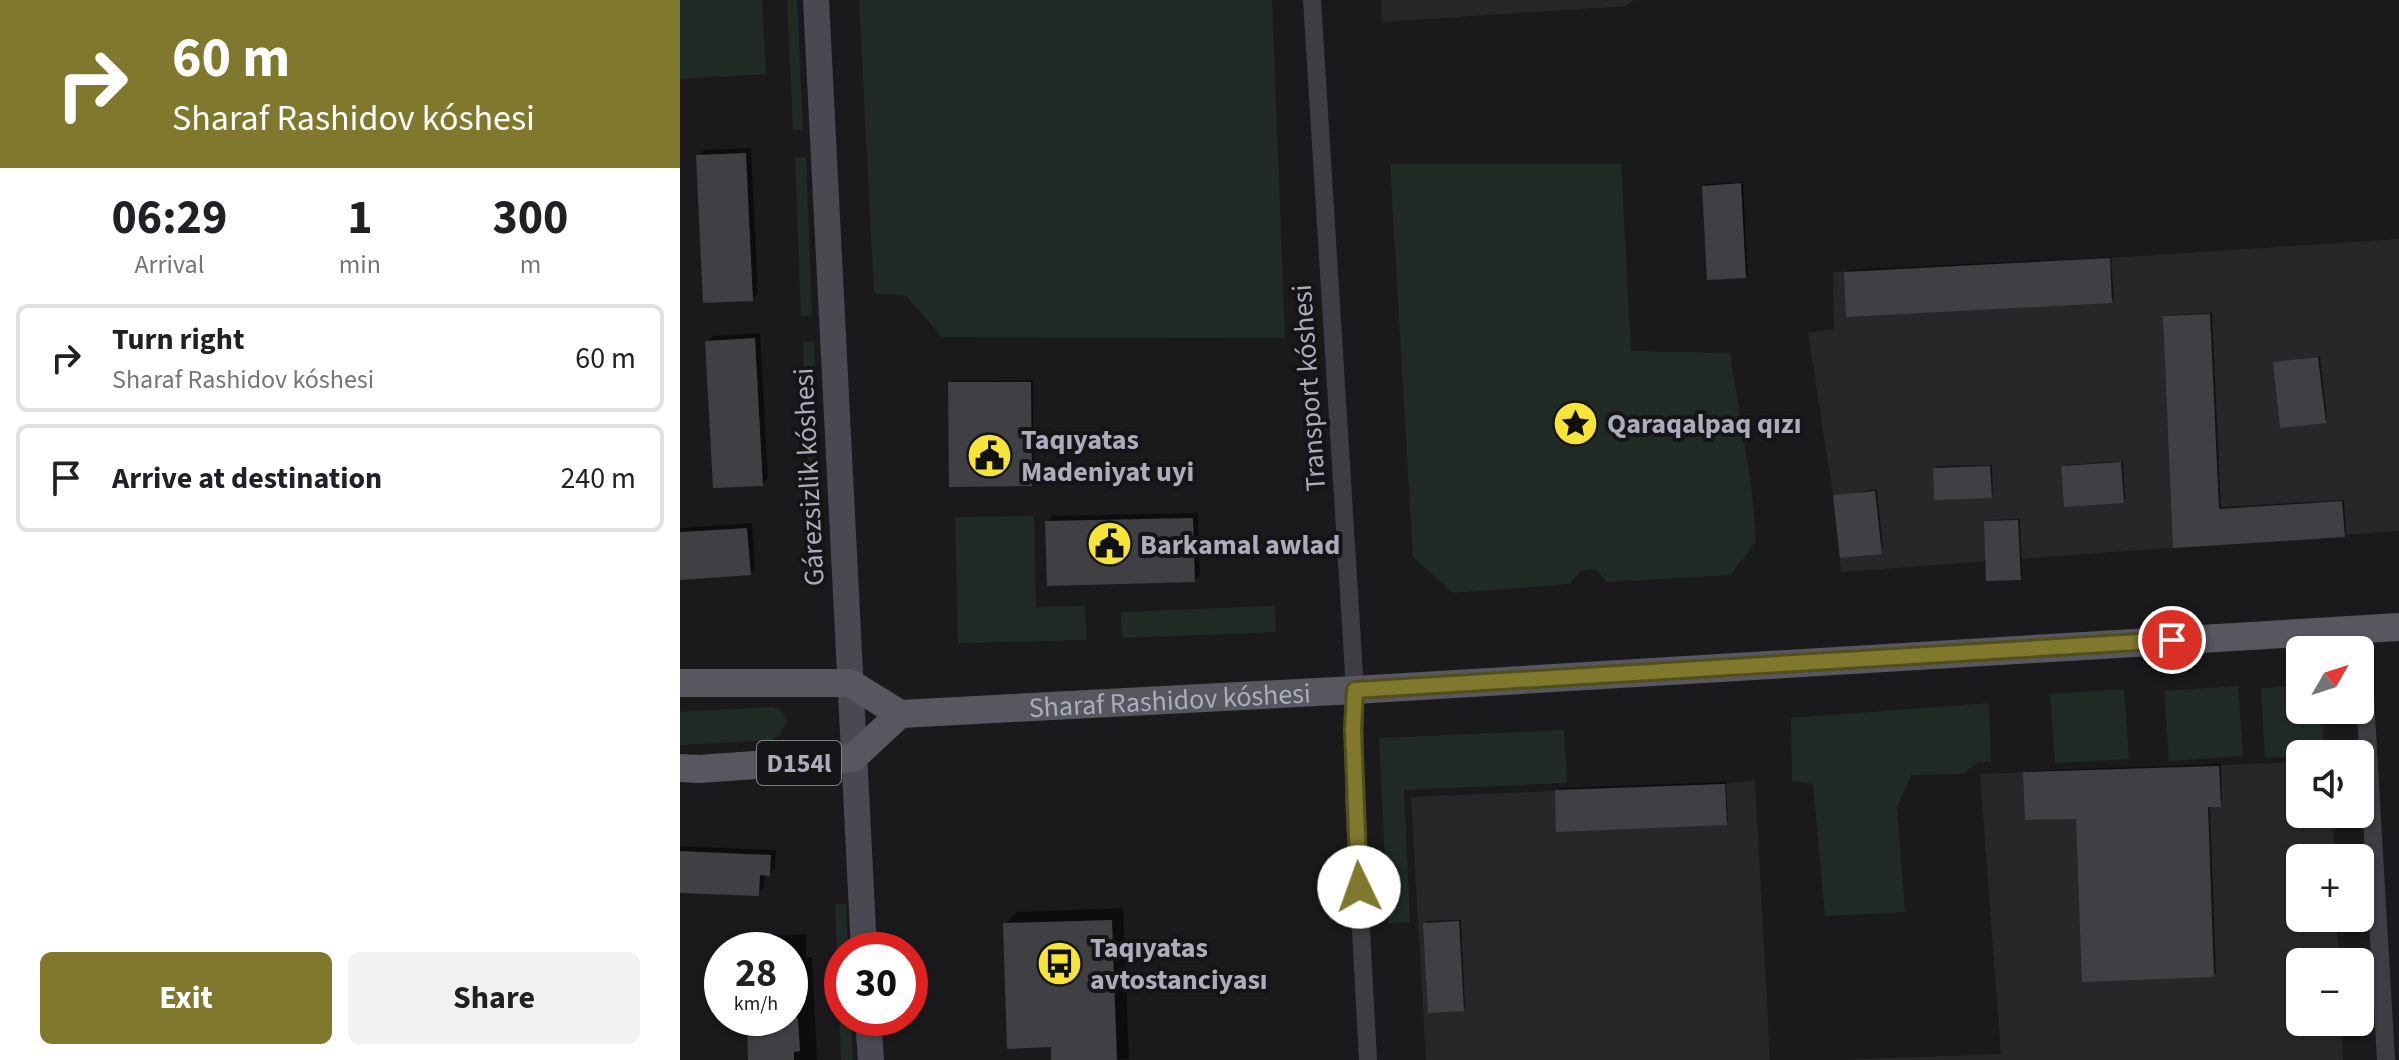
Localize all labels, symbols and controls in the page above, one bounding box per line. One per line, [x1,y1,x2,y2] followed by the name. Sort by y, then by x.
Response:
[172,19,290,98] text: 60 m
[40,32,144,136] icon: right
[172,93,535,144] text: Sharaf Rashidov kóshesi
[111,184,227,252] text: 06:29
[347,184,373,252] text: 1
[492,184,568,252] text: 300
[134,246,204,283] text: Arrival
[339,246,381,283] text: min
[520,246,541,283] text: m
[1282,283,1336,493] street label: Transport kóshesi
[112,318,244,361] text: Turn right
[44,336,88,380] icon: right
[575,337,636,380] text: 60 m
[112,361,374,398] text: Sharaf Rashidov kóshesi
[783,367,835,587] street label: Gárezsizlik kóshesi
[1552,399,1600,447] place icon: Qaraqalpaq qızı
[1607,404,1801,444] place label: Qaraqalpaq qızı
[1021,420,1194,492] place label: Taqıyatas Madeniyat uyi
[966,431,1014,479] public building icon: Taqıyatas Madeniyat uyi
[44,456,88,500] icon: arrive
[112,457,382,500] text: Arrive at destination
[560,457,636,500] text: 240 m
[1085,520,1133,568] public building icon: Barkamal awlad
[1140,525,1340,565] place label: Barkamal awlad
[2138,606,2206,674] pin
[2150,618,2194,662] icon: arrive
[2286,636,2374,724] north arrow
[2286,636,2374,1036] map controls
[1028,673,1312,728] street label: Sharaf Rashidov kóshesi
[2286,740,2374,828] button: sound
[757,741,841,785] road number: D154l
[2286,844,2374,932] button: +
[1317,845,1401,929] position arrow
[1090,928,1268,1000] place label: Taqıyatas avtostanciyası
[824,932,928,1036] speed limit sign: 30
[1035,939,1083,987] bus stop icon: Taqıyatas avtostanciyası
[735,945,777,1002] text: 28
[2286,948,2374,1036] button: −
[40,952,332,1044] button: Exit
[348,952,640,1044] button: Share
[734,990,778,1018] text: km/h

